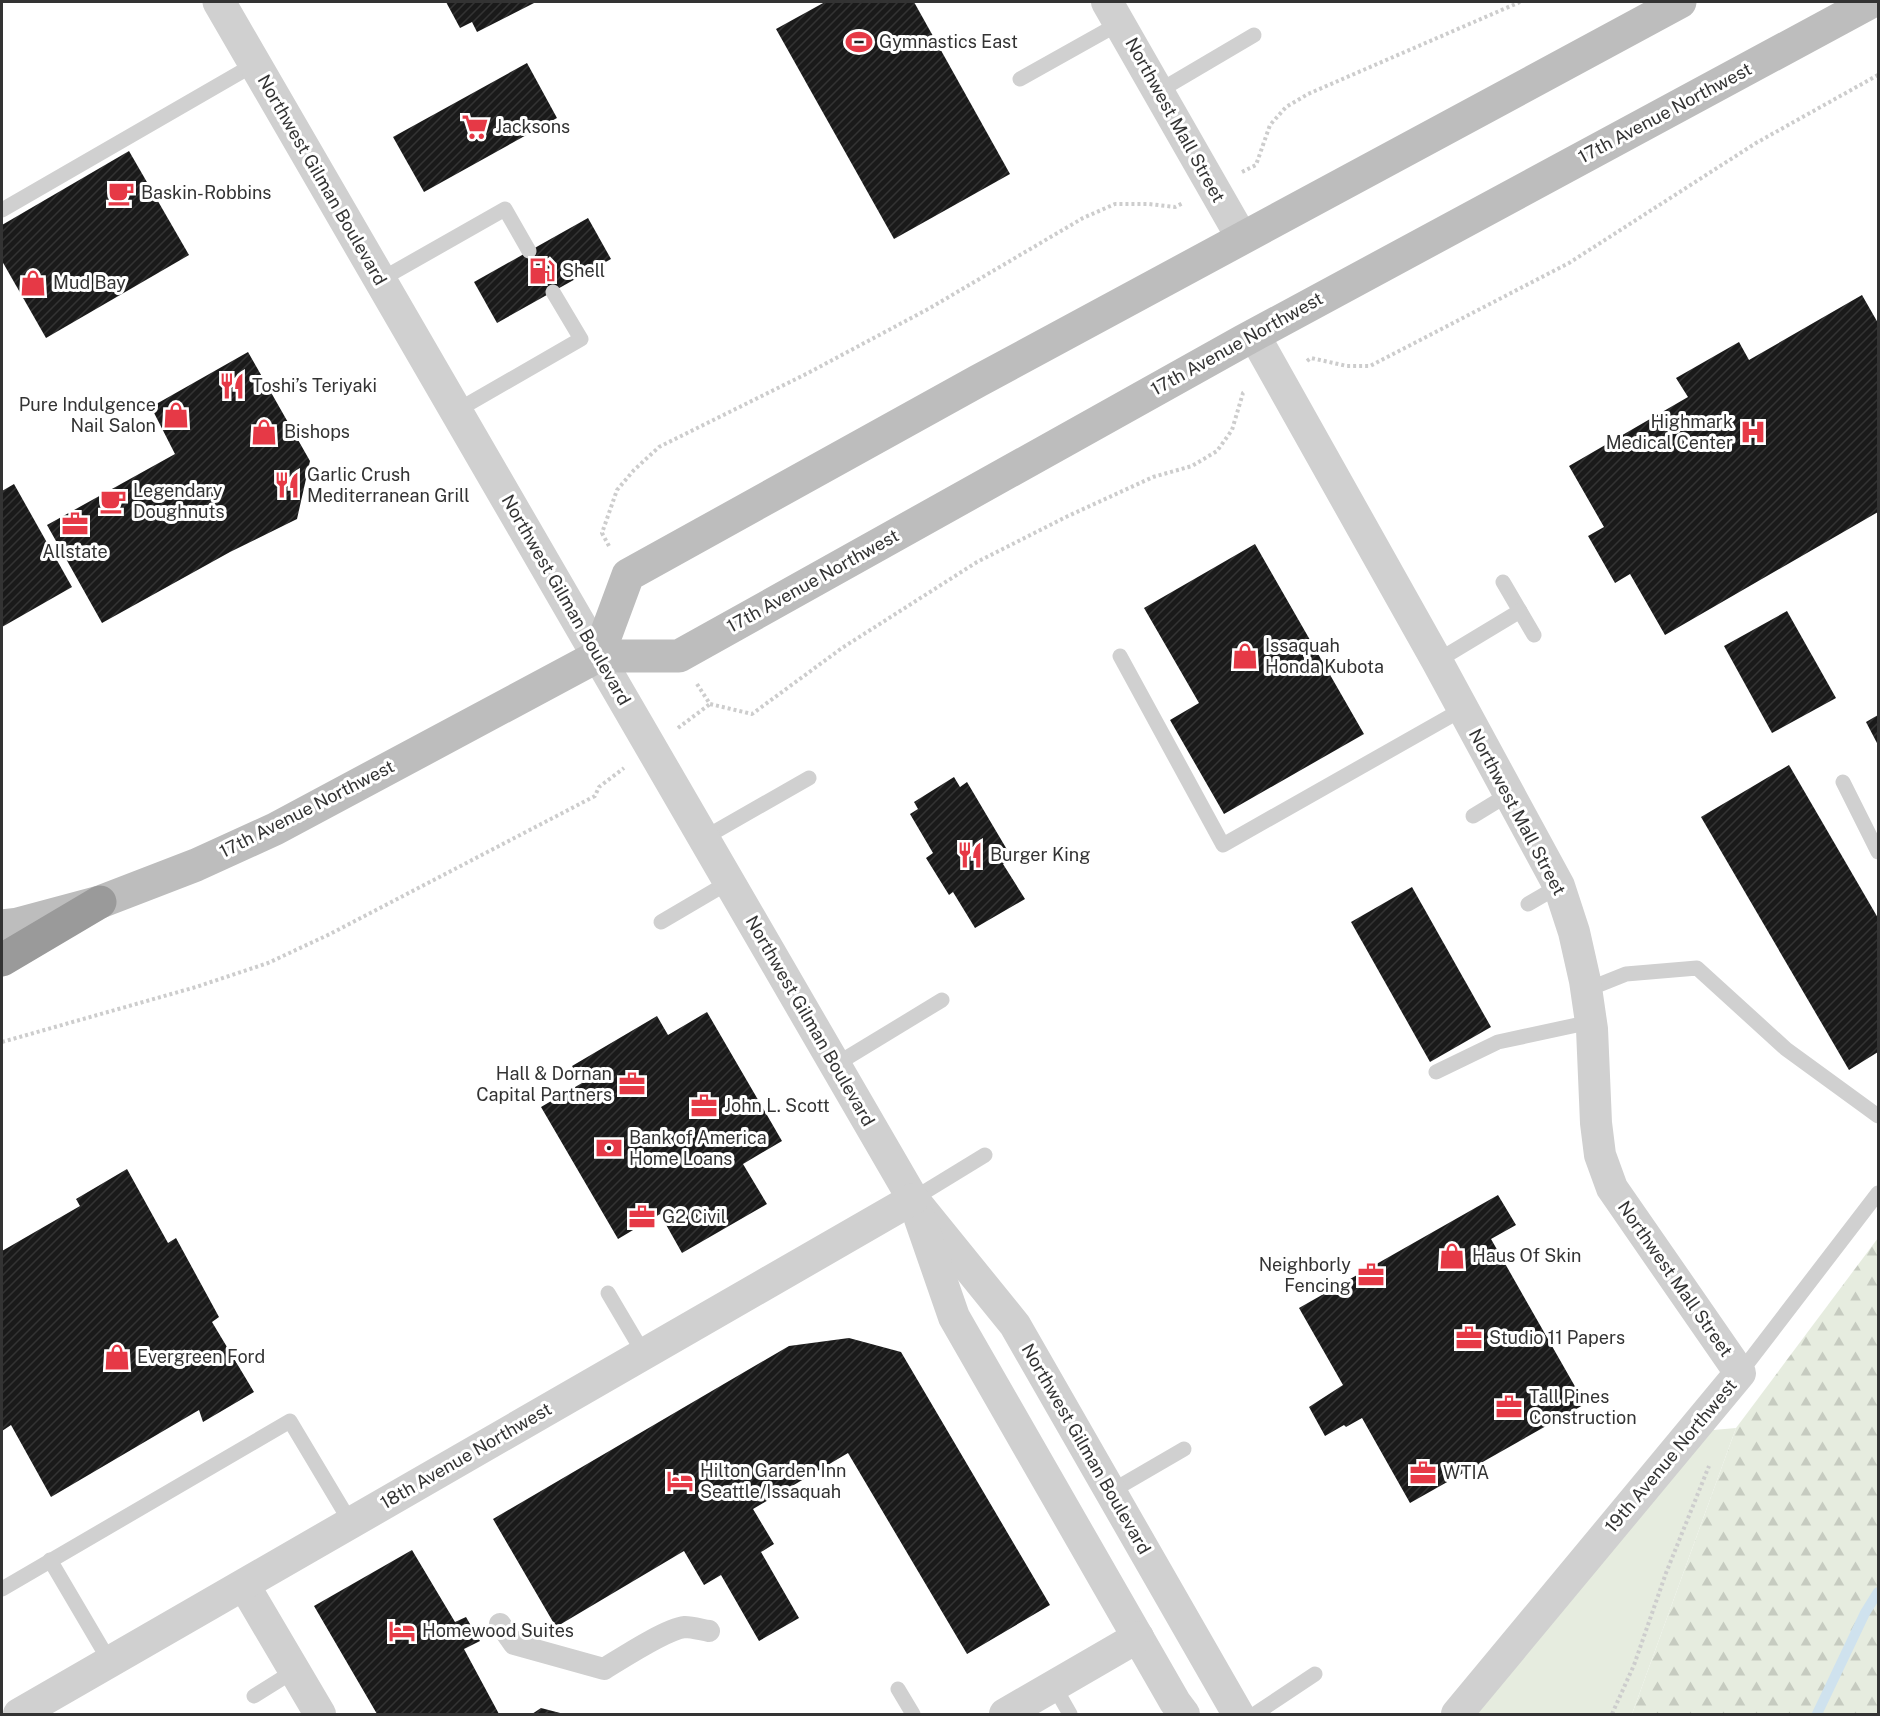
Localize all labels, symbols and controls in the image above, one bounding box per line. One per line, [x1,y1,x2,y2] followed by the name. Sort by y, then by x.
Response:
[844,27,874,57] sports icon: Gymnastics East
[879,31,1018,52] place label: Gymnastics East
[1121,34,1230,206] street label: Northwest Mall Street
[1574,58,1755,167] street label: 17th Avenue Northwest
[253,71,391,289] street label: Northwest Gilman Boulevard
[460,112,490,142] supermarket icon: Jacksons
[495,116,570,137] place label: Jacksons
[106,178,136,208] cafe icon: Baskin-Robbins
[141,182,271,203] place label: Baskin-Robbins
[527,256,557,286] fuel station icon: Shell
[562,260,605,281] place label: Shell
[18,268,48,298] shop icon: Mud Bay
[53,272,126,293] place label: Mud Bay
[1147,288,1326,400] street label: 17th Avenue Northwest
[217,371,247,401] restaurant icon: Toshi’s Teriyaki
[252,375,377,396] place label: Toshi’s Teriyaki
[19,394,156,436] place label: Pure Indulgence Nail Salon
[161,400,191,430] shop icon: Pure Indulgence Nail Salon
[1606,411,1733,453] place label: Highmark Medical Center
[249,417,279,447] shop icon: Bishops
[1738,417,1768,447] hospital icon: Highmark Medical Center
[284,421,350,442] place label: Bishops
[307,464,470,506] place label: Garlic Crush Mediterranean Grill
[272,470,302,500] restaurant icon: Garlic Crush Mediterranean Grill
[133,480,225,522] place label: Legendary Doughnuts
[98,486,128,516] cafe icon: Legendary Doughnuts
[497,491,635,709] street label: Northwest Gilman Boulevard
[60,509,90,539] office icon: Allstate
[723,525,902,637] street label: 17th Avenue Northwest
[42,541,108,562] place label: Allstate
[1265,635,1384,677] place label: Issaquah Honda Kubota
[1230,641,1260,671] shop icon: Issaquah Honda Kubota
[1465,725,1570,898] street label: Northwest Mall Street
[216,755,398,862] street label: 17th Avenue Northwest
[955,840,985,870] restaurant icon: Burger King
[990,844,1090,865] place label: Burger King
[741,912,879,1130] street label: Northwest Gilman Boulevard
[476,1063,612,1105] place label: Hall & Dornan Capital Partners
[617,1069,647,1099] office icon: Hall & Dornan Capital Partners
[689,1091,719,1121] office icon: John L. Scott
[724,1095,830,1116] place label: John L. Scott
[629,1127,767,1169] place label: Bank of America Home Loans
[594,1133,624,1163] bank icon: Bank of America Home Loans
[1614,1197,1737,1361] street label: Northwest Mall Street
[627,1202,657,1232] office icon: G2 Civil
[662,1206,726,1227] place label: G2 Civil
[1437,1241,1467,1271] shop icon: Haus Of Skin
[1472,1245,1581,1266] place label: Haus Of Skin
[1259,1254,1351,1296] place label: Neighborly Fencing
[1356,1260,1386,1290] office icon: Neighborly Fencing
[1454,1323,1484,1353] office icon: Studio 11 Papers
[1489,1327,1625,1348] place label: Studio 11 Papers
[1017,1340,1155,1558] street label: Northwest Gilman Boulevard
[102,1342,132,1372] shop icon: Evergreen Ford
[137,1346,265,1367] place label: Evergreen Ford
[1600,1375,1741,1537] street label: 19th Avenue Northwest
[1529,1386,1637,1428] place label: Tall Pines Construction
[1494,1392,1524,1422] office icon: Tall Pines Construction
[376,1398,555,1513] street label: 18th Avenue Northwest
[1408,1458,1438,1488] office icon: WTIA
[700,1460,846,1502] place label: Hilton Garden Inn Seattle/Issaquah
[1443,1462,1490,1483] place label: WTIA
[665,1466,695,1496] hotel icon: Hilton Garden Inn Seattle/Issaquah
[387,1616,417,1646] hotel icon: Homewood Suites
[422,1620,574,1641] place label: Homewood Suites

